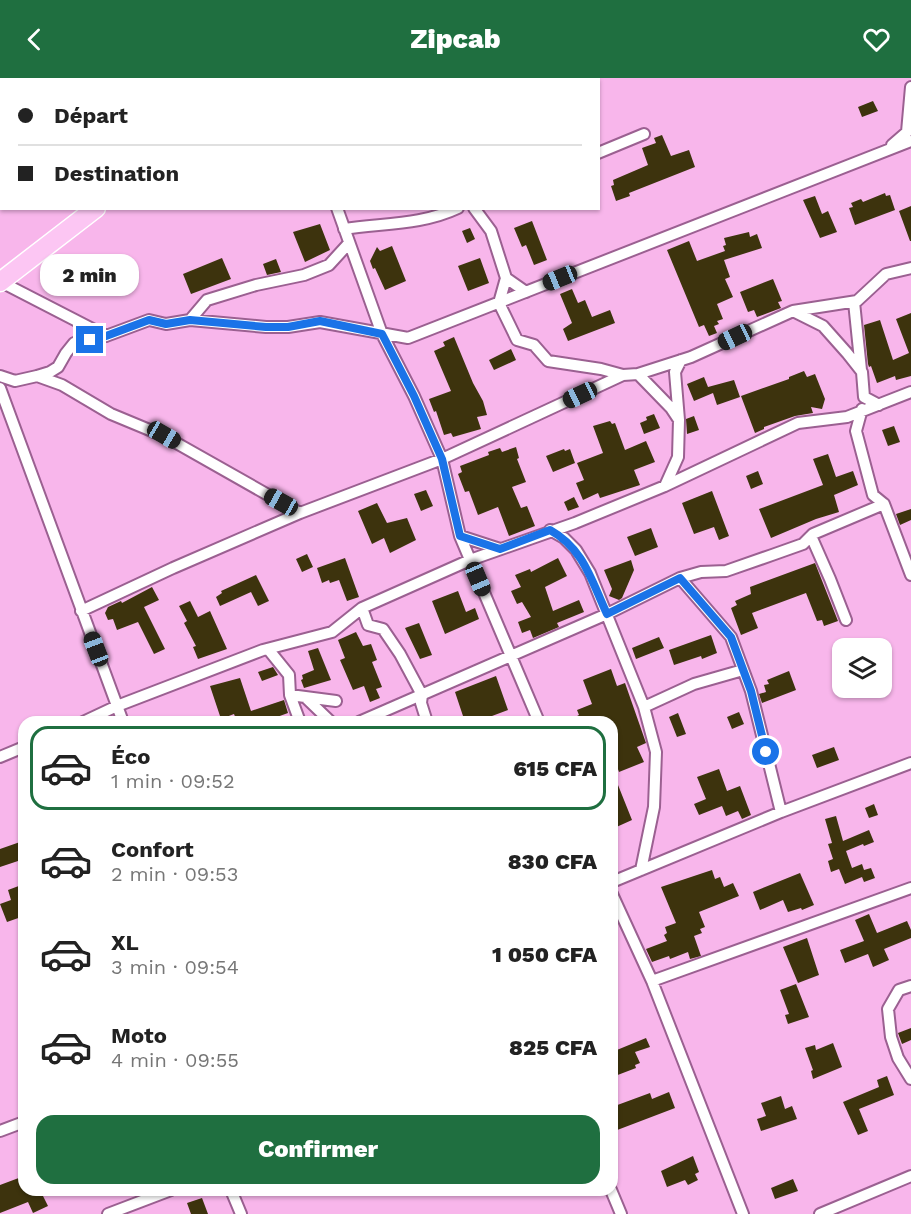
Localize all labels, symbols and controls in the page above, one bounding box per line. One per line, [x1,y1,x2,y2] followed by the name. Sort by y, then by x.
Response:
[18,23,51,56] icon: back
[410,23,501,55] text: Zipcab
[860,23,893,56] icon: heart
[54,103,128,128] text: Départ
[54,161,179,186] text: Destination
[40,253,140,295] callout: 2 min
[62,263,117,287] text: 2 min
[540,263,580,293] car
[715,321,755,353] car
[76,326,103,353] route end
[560,379,600,411] car
[144,418,184,452] car
[261,485,301,519] car
[463,559,493,599] car
[81,629,111,669] car
[832,638,892,698] map controls
[832,638,892,698] button: layers
[752,738,779,765] route start
[39,741,93,795] icon: car
[111,744,150,769] text: Éco
[513,756,597,781] text: 615 CFA
[111,769,235,793] text: 1 min · 09:52
[39,834,93,888] icon: car
[111,837,194,862] text: Confort
[508,849,597,874] text: 830 CFA
[111,862,238,886] text: 2 min · 09:53
[39,927,93,981] icon: car
[111,930,139,955] text: XL
[492,942,597,967] text: 1 050 CFA
[111,955,239,979] text: 3 min · 09:54
[39,1020,93,1074] icon: car
[111,1023,167,1048] text: Moto
[509,1035,597,1060] text: 825 CFA
[111,1048,239,1072] text: 4 min · 09:55
[36,1115,600,1184] button: Confirmer

